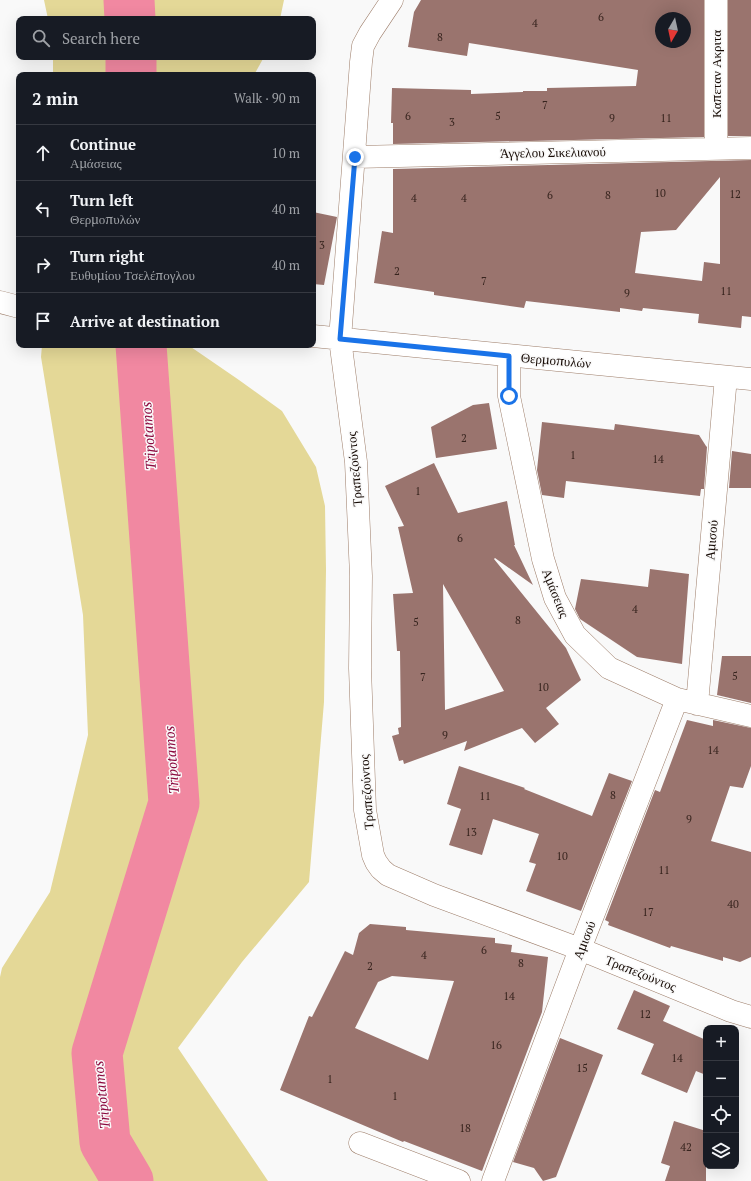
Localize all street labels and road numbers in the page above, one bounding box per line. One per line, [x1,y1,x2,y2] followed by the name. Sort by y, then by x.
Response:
[707,30,725,118] street label: Καπεταν Ακριτα
[500,142,606,162] street label: Άγγελου Σικελιανού
[520,348,592,372] street label: Θερμοπυλών
[342,430,366,507] street label: Τραπεζούντος
[700,519,722,561] street label: Αμισού
[538,566,574,621] street label: Αμάσειας
[354,753,378,830] street label: Τραπεζούντος
[568,918,600,962] street label: Αμισού
[603,951,680,996] street label: Τραπεζούντος

